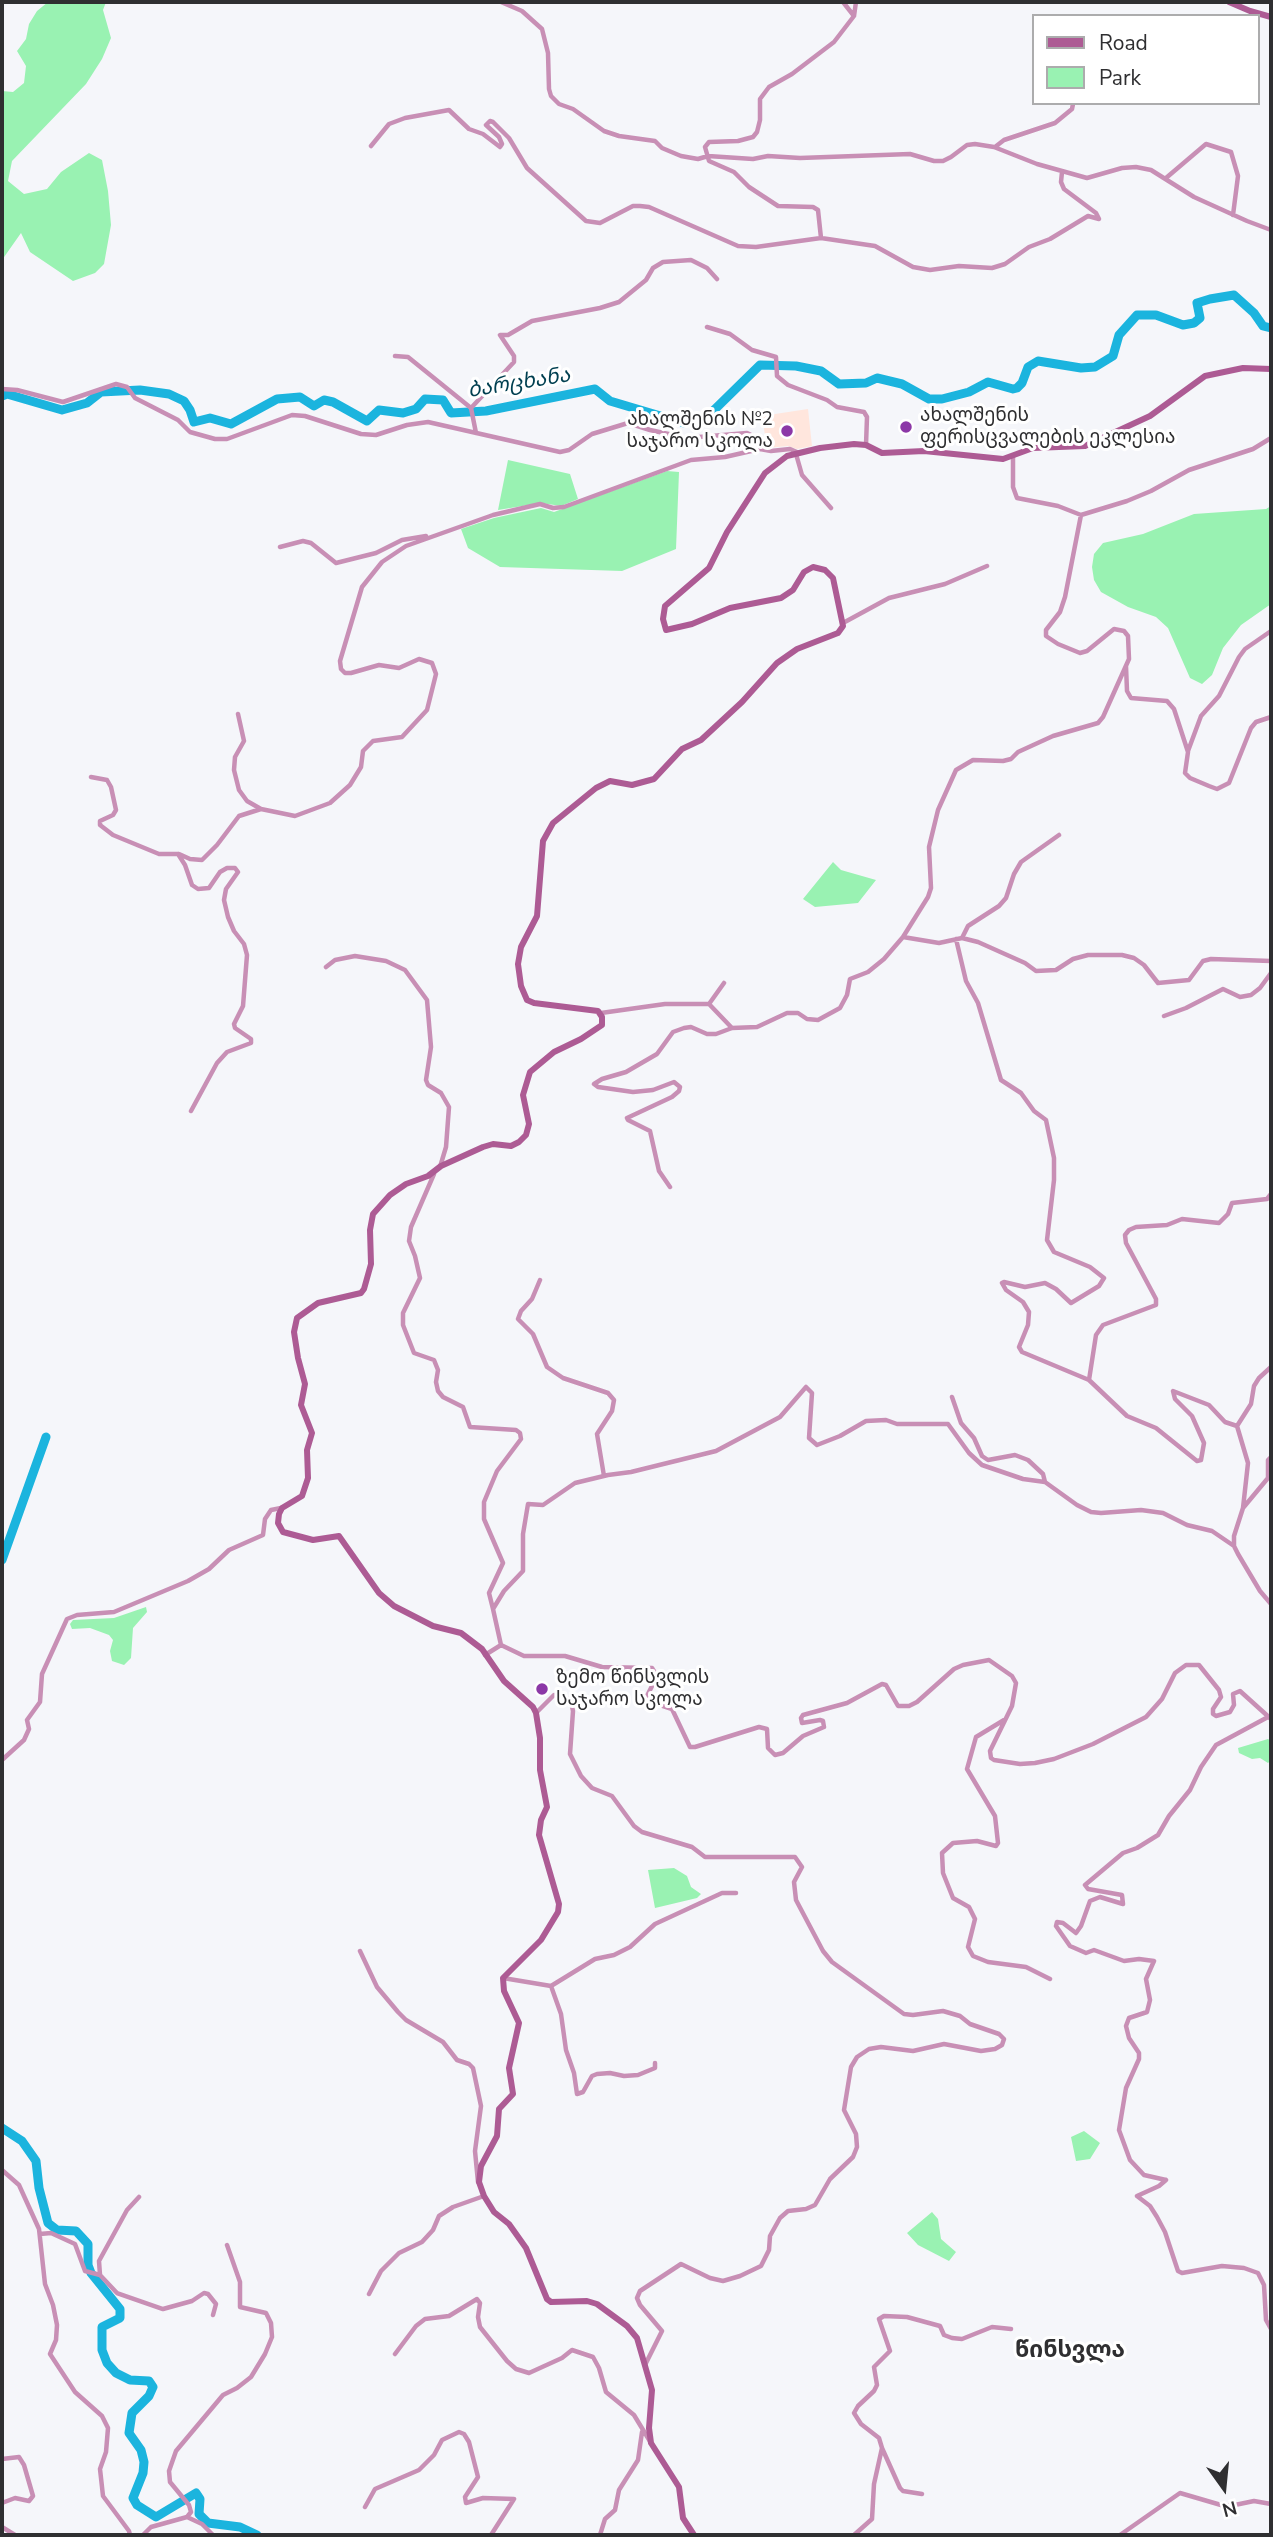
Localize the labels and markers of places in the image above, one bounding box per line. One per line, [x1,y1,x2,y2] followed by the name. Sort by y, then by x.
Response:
[920,405,1176,449] place label: ახალშენის ფერისცვალების ეკლესია
[626,409,773,453] place label: ახალშენის №2 საჯარო სკოლა
[898,419,914,435] marker: ახალშენის ფერისცვალების ეკლესია
[779,423,795,439] marker: ახალშენის №2 საჯარო სკოლა
[556,1667,709,1711] place label: ზემო წინსვლის საჯარო სკოლა
[534,1681,550,1697] marker: ზემო წინსვლის საჯარო სკოლა

